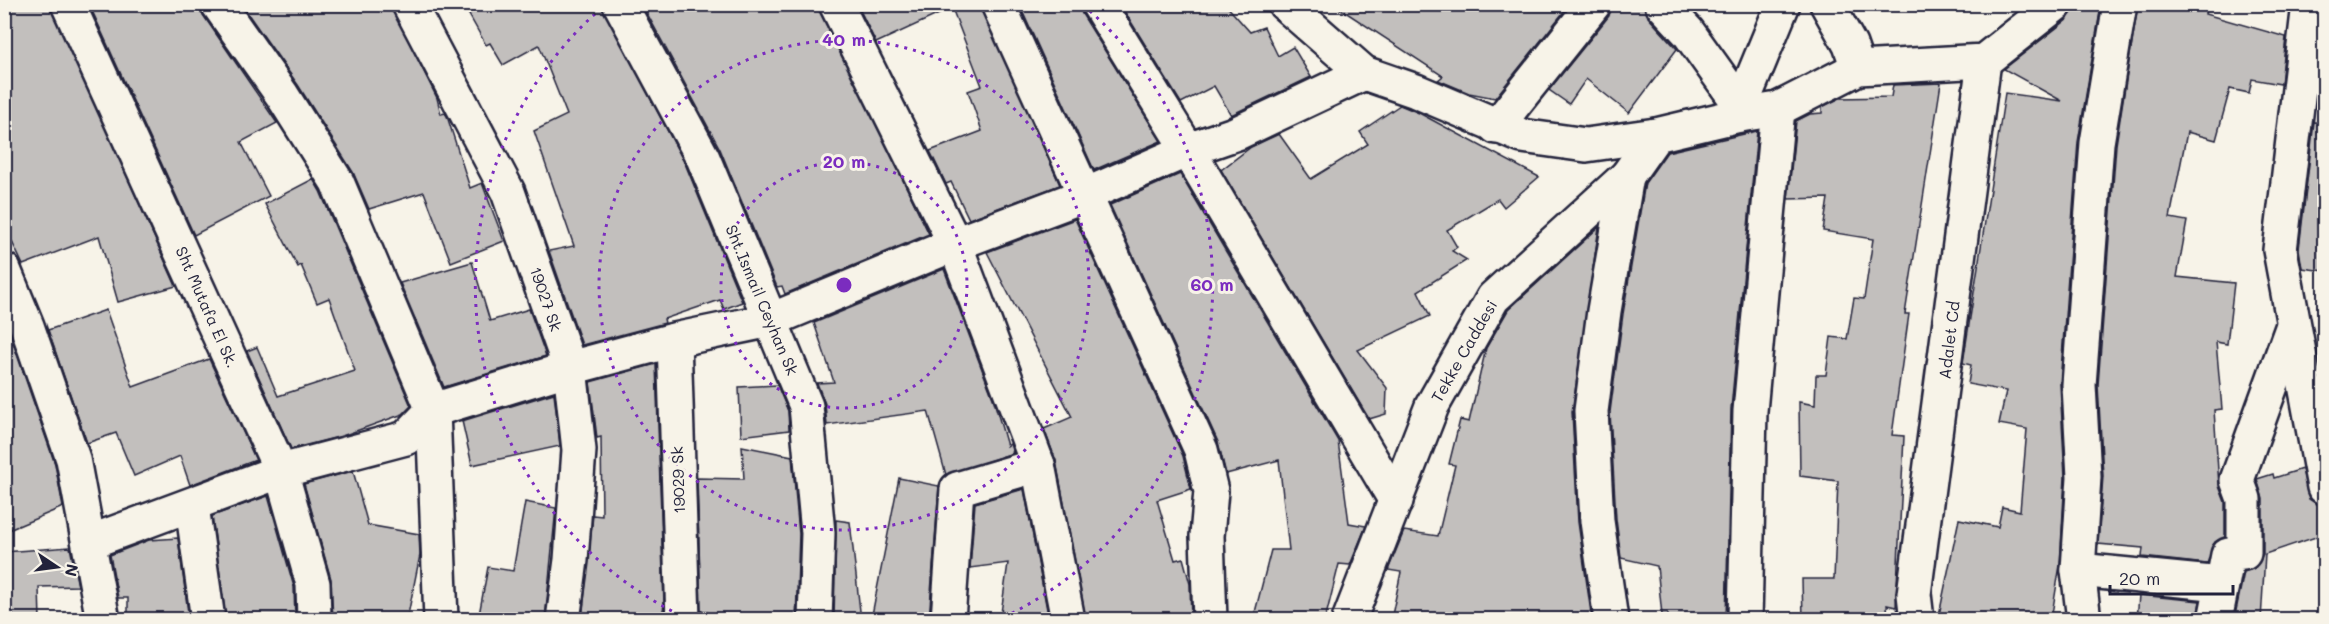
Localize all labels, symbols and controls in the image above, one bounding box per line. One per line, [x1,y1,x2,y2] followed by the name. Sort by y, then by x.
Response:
[822,27,866,51] text: 40 m
[823,149,865,173] text: 20 m
[721,221,804,378] street label: Sht.Ismail Ceyhan Sk
[171,243,244,371] street label: Sht Mutafa El Sk.
[526,264,567,334] street label: 19027 Sk
[1190,272,1234,296] text: 60 m
[834,275,854,295] centre of rings
[1426,296,1501,406] street label: Tekke Caddesi
[1933,300,1964,380] street label: Adalet Cd
[666,446,689,514] street label: 19029 Sk
[27,537,87,597] north arrow
[2110,558,2233,596] scale bar
[61,562,84,579] text: N
[2119,566,2160,590] text: 20 m

